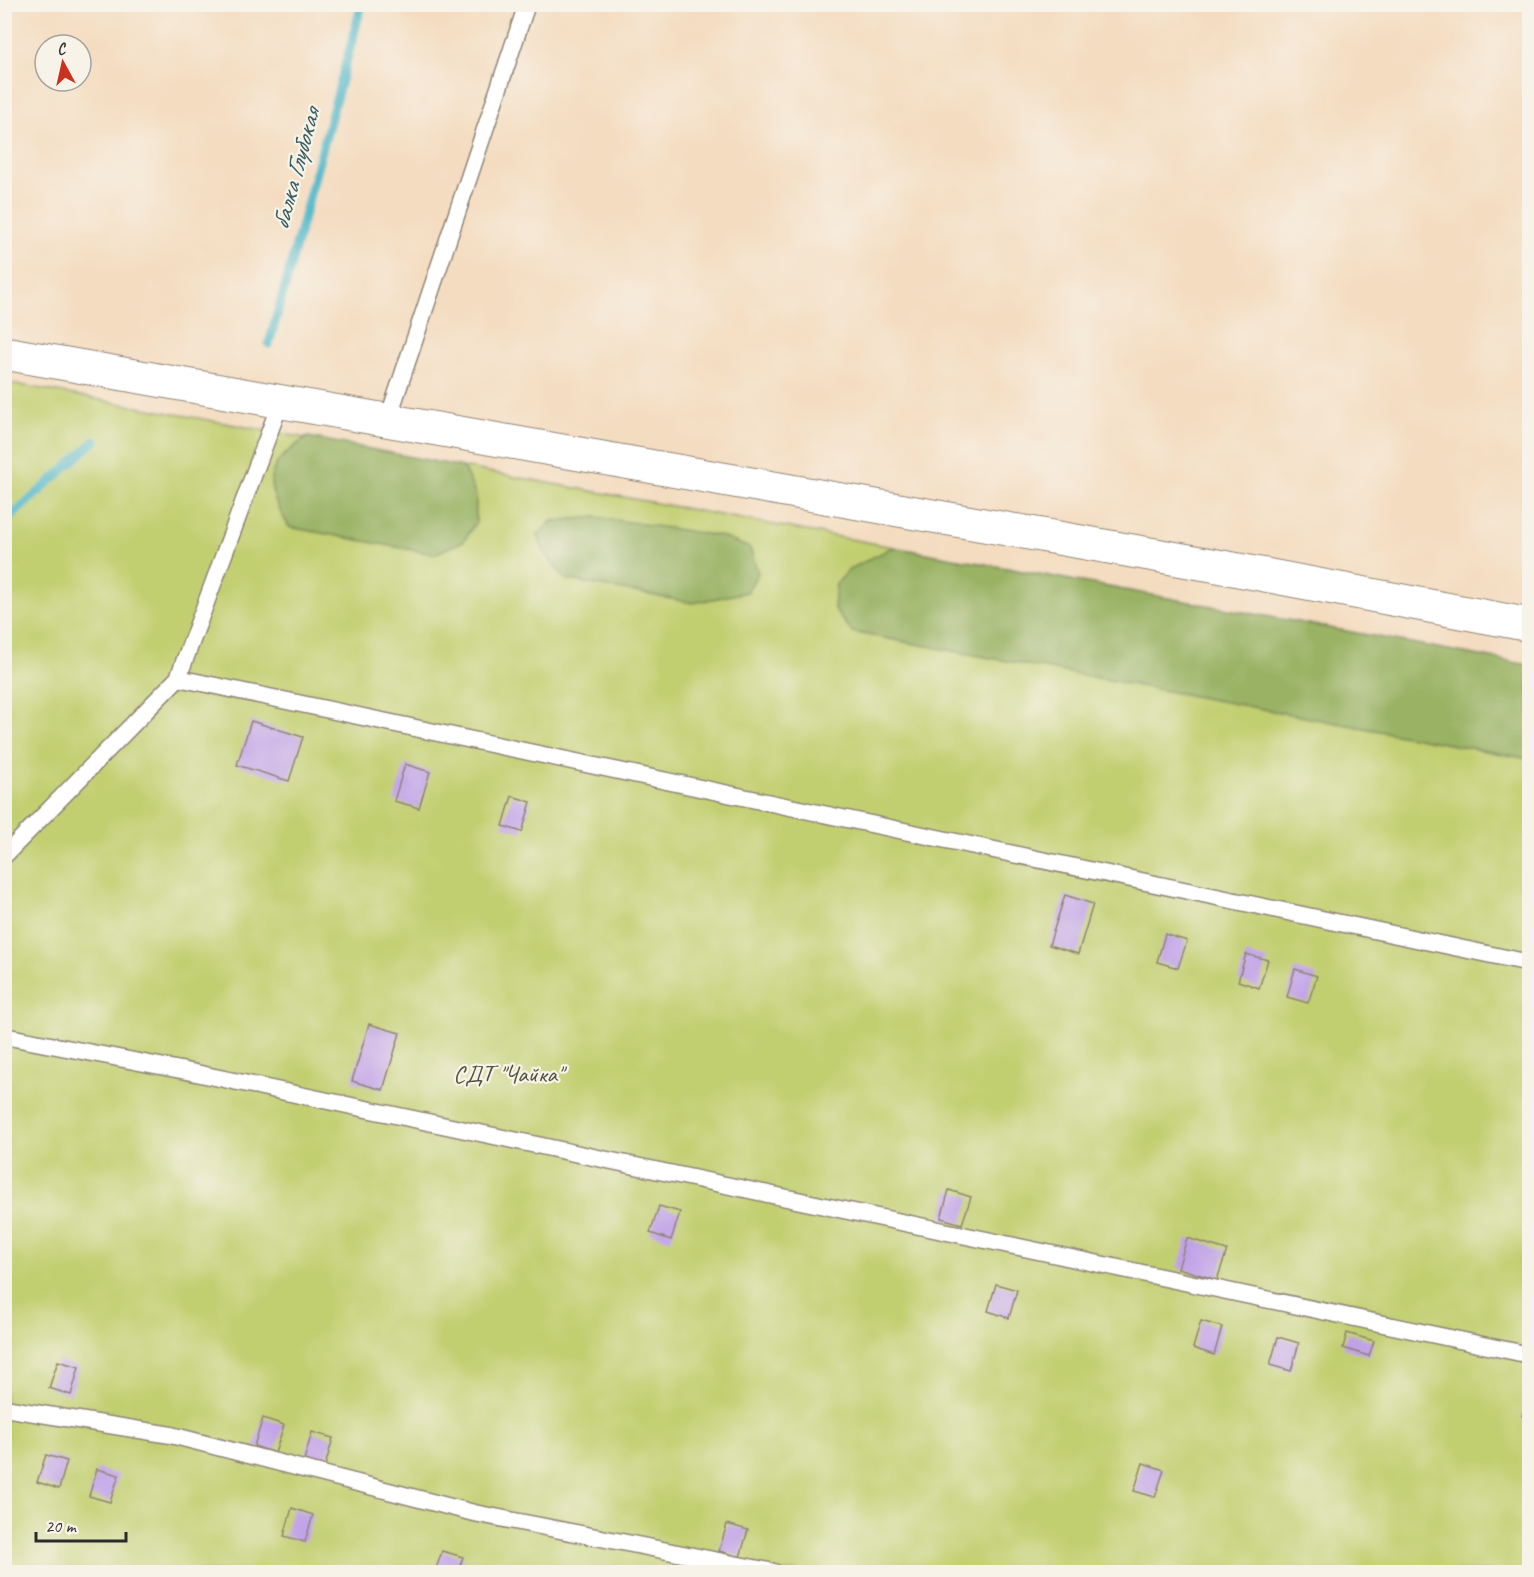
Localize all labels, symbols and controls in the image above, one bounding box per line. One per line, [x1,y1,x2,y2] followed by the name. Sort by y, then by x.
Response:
[33,33,93,93] north arrow
[56,38,68,60] text: С
[263,101,329,233] water label: балка Глубокая
[453,1059,568,1089] park label: СДТ "Чайка"
[36,1505,126,1543] scale bar
[45,1515,78,1537] text: 20 m

